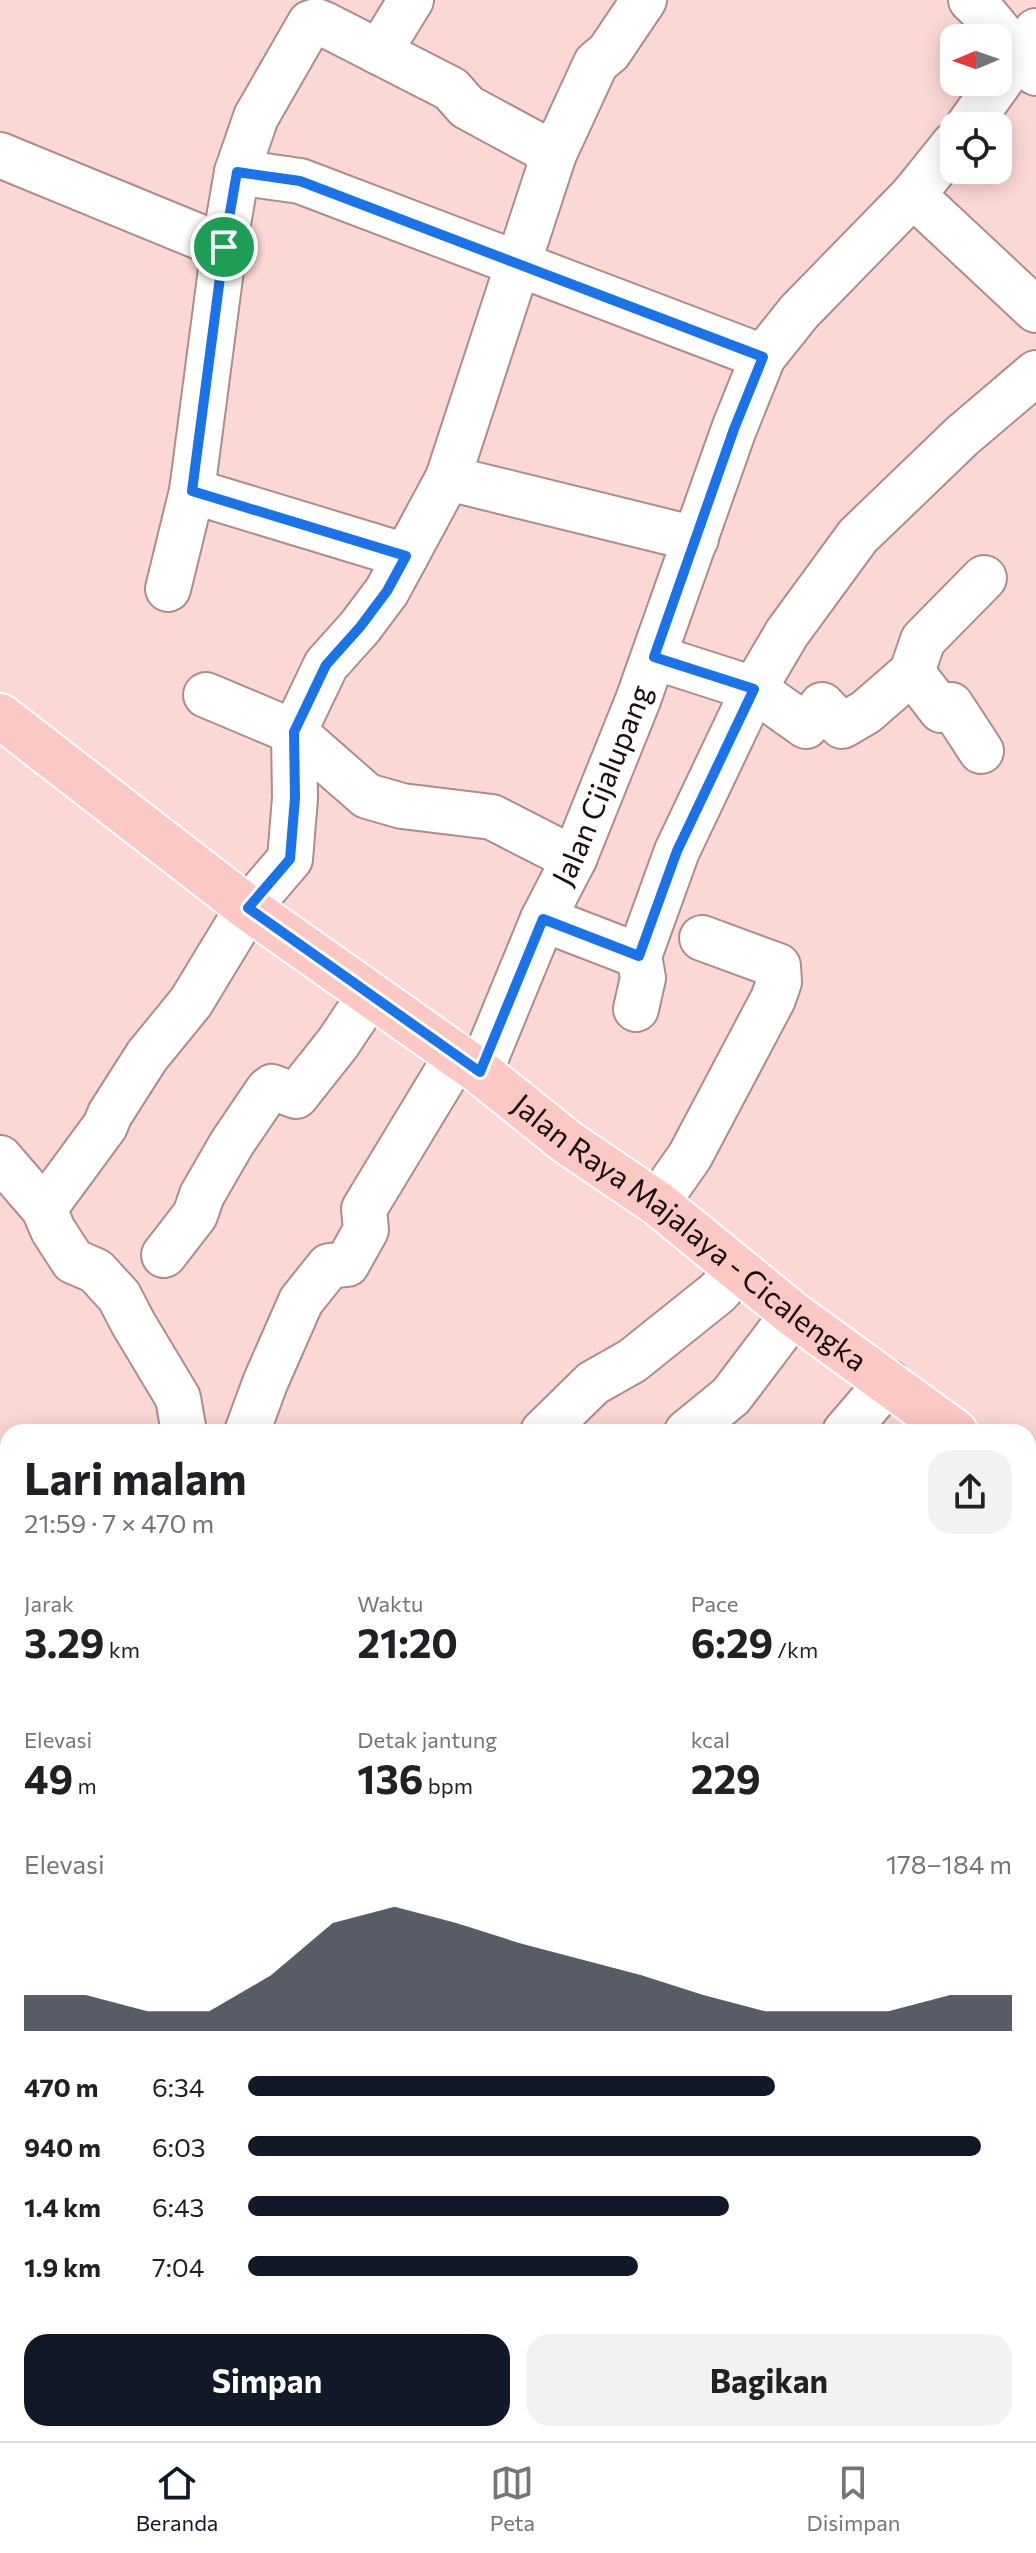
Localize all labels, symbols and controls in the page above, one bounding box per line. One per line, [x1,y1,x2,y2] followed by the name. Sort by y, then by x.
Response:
[940,24,1012,96] north arrow
[940,24,1012,184] map controls
[940,112,1012,184] button: locate
[190,213,258,281] pin
[202,225,246,269] icon: arrive
[543,679,658,891] street label: Jalan Cijalupang
[506,1085,875,1378] street label: Jalan Raya Majalaya - Cicalengka
[24,1450,247,1504] text: Lari malam
[928,1450,1012,1534] button: share
[24,1507,214,1538] text: 21:59 · 7 × 470 m
[24,1590,74,1617] text: Jarak
[357,1590,423,1617] text: Waktu
[691,1590,738,1617] text: Pace
[24,1617,105,1666] text: 3.29
[357,1617,458,1666] text: 21:20
[691,1617,773,1666] text: 6:29
[105,1636,140,1663] text: km
[773,1636,818,1663] text: /km
[24,1726,92,1753] text: Elevasi
[357,1726,497,1753] text: Detak jantung
[691,1726,730,1753] text: kcal
[24,1753,73,1802] text: 49
[357,1753,423,1802] text: 136
[691,1753,761,1802] text: 229
[73,1772,97,1799] text: m
[423,1772,473,1799] text: bpm
[24,1848,105,1879] text: Elevasi
[886,1848,1012,1879] text: 178–184 m
[24,2071,99,2102] text: 470 m
[152,2071,204,2102] text: 6:34
[24,2131,101,2162] text: 940 m
[152,2131,206,2162] text: 6:03
[24,2191,101,2222] text: 1.4 km
[152,2191,204,2222] text: 6:43
[24,2251,101,2282] text: 1.9 km
[152,2251,204,2282] text: 7:04
[24,2334,510,2426] button: Simpan
[526,2334,1012,2426] button: Bagikan
[136,2461,218,2536] tab: Beranda
[490,2461,535,2536] tab: Peta
[806,2461,900,2536] tab: Disimpan

